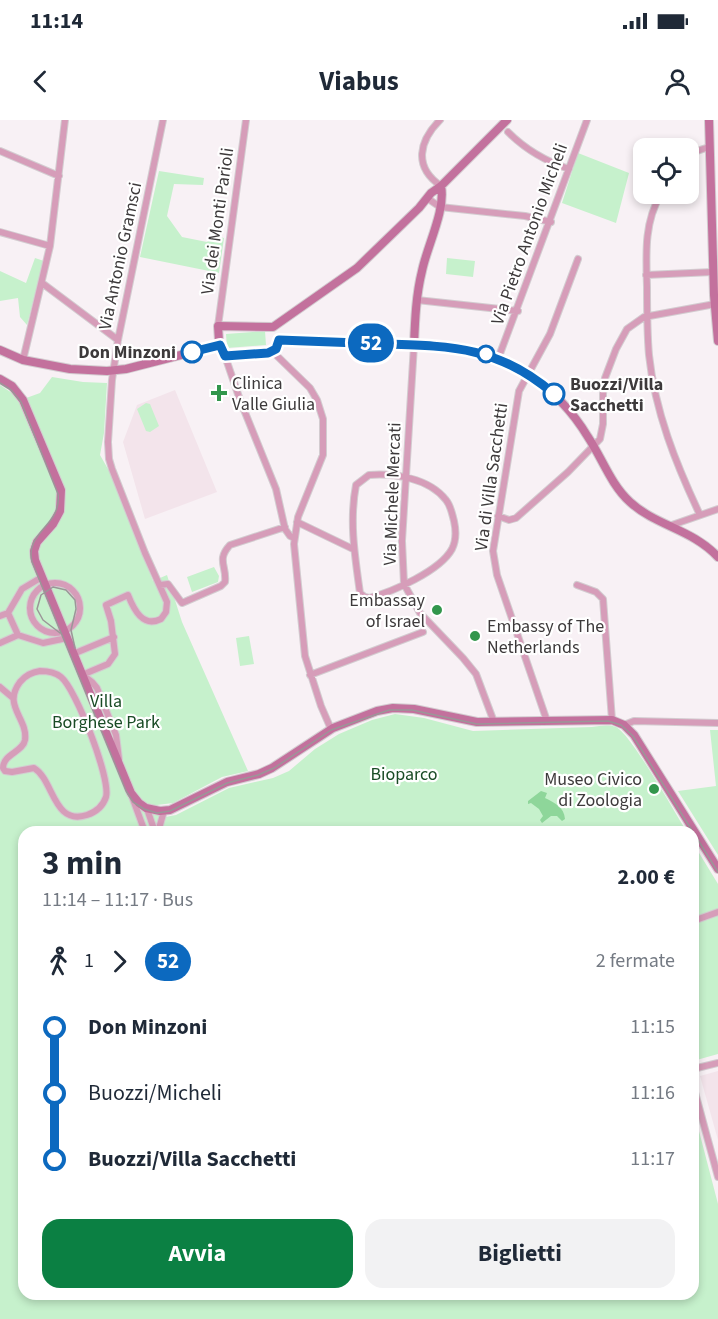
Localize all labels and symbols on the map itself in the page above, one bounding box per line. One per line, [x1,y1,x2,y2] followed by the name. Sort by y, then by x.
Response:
[485,140,574,328] street label: Via Pietro Antonio Micheli
[195,146,240,296] street label: Via dei Monti Parioli
[93,180,148,332] street label: Via Antonio Gramsci
[344,324,398,362] line badge: 52
[78,340,176,365] place label: Don Minzoni
[181,341,203,363] marker: Don Minzoni
[477,345,495,363] unlabelled marker
[232,371,315,417] place label: Clinica Valle Giulia
[570,372,663,418] place label: Buozzi/Villa Sacchetti
[543,383,565,405] marker: Buozzi/Villa Sacchetti
[210,384,228,402] marker: Clinica Valle Giulia
[469,401,514,553] street label: Via di Villa Sacchetti
[378,422,407,566] street label: Via Michele Mercati
[349,588,426,634] place label: Embassay of Israel
[430,603,444,617] marker: Embassay of Israel
[487,614,604,660] place label: Embassy of The Netherlands
[468,629,482,643] marker: Embassy of The Netherlands
[52,689,160,735] park label: Villa Borghese Park
[370,762,438,787] park label: Bioparco
[544,767,642,813] place label: Museo Civico di Zoologia
[647,782,661,796] marker: Museo Civico di Zoologia

